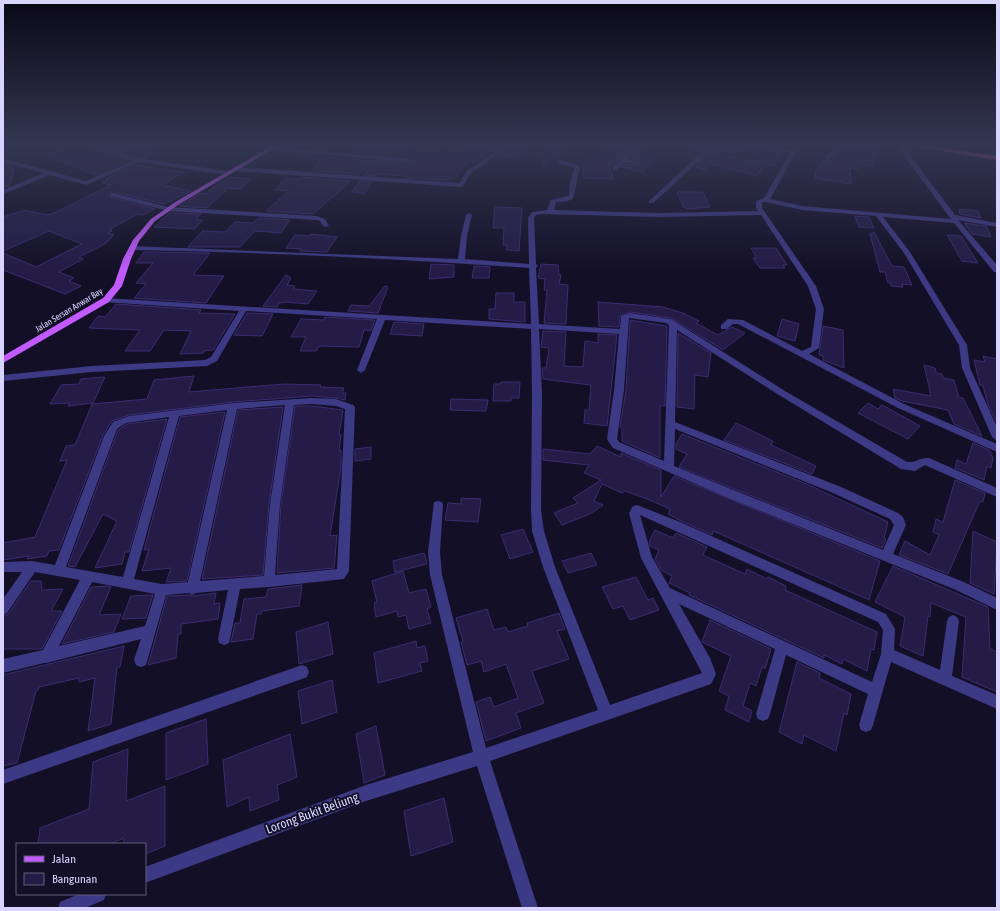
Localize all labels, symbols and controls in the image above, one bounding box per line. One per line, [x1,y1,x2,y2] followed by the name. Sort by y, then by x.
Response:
[33,286,105,334] street label: Jalan Sersan Anwar Bay
[264,789,361,837] street label: Lorong Bukit Beliung
[16,843,146,895] legend
[52,852,76,866] text: Jalan
[52,872,97,886] text: Bangunan

